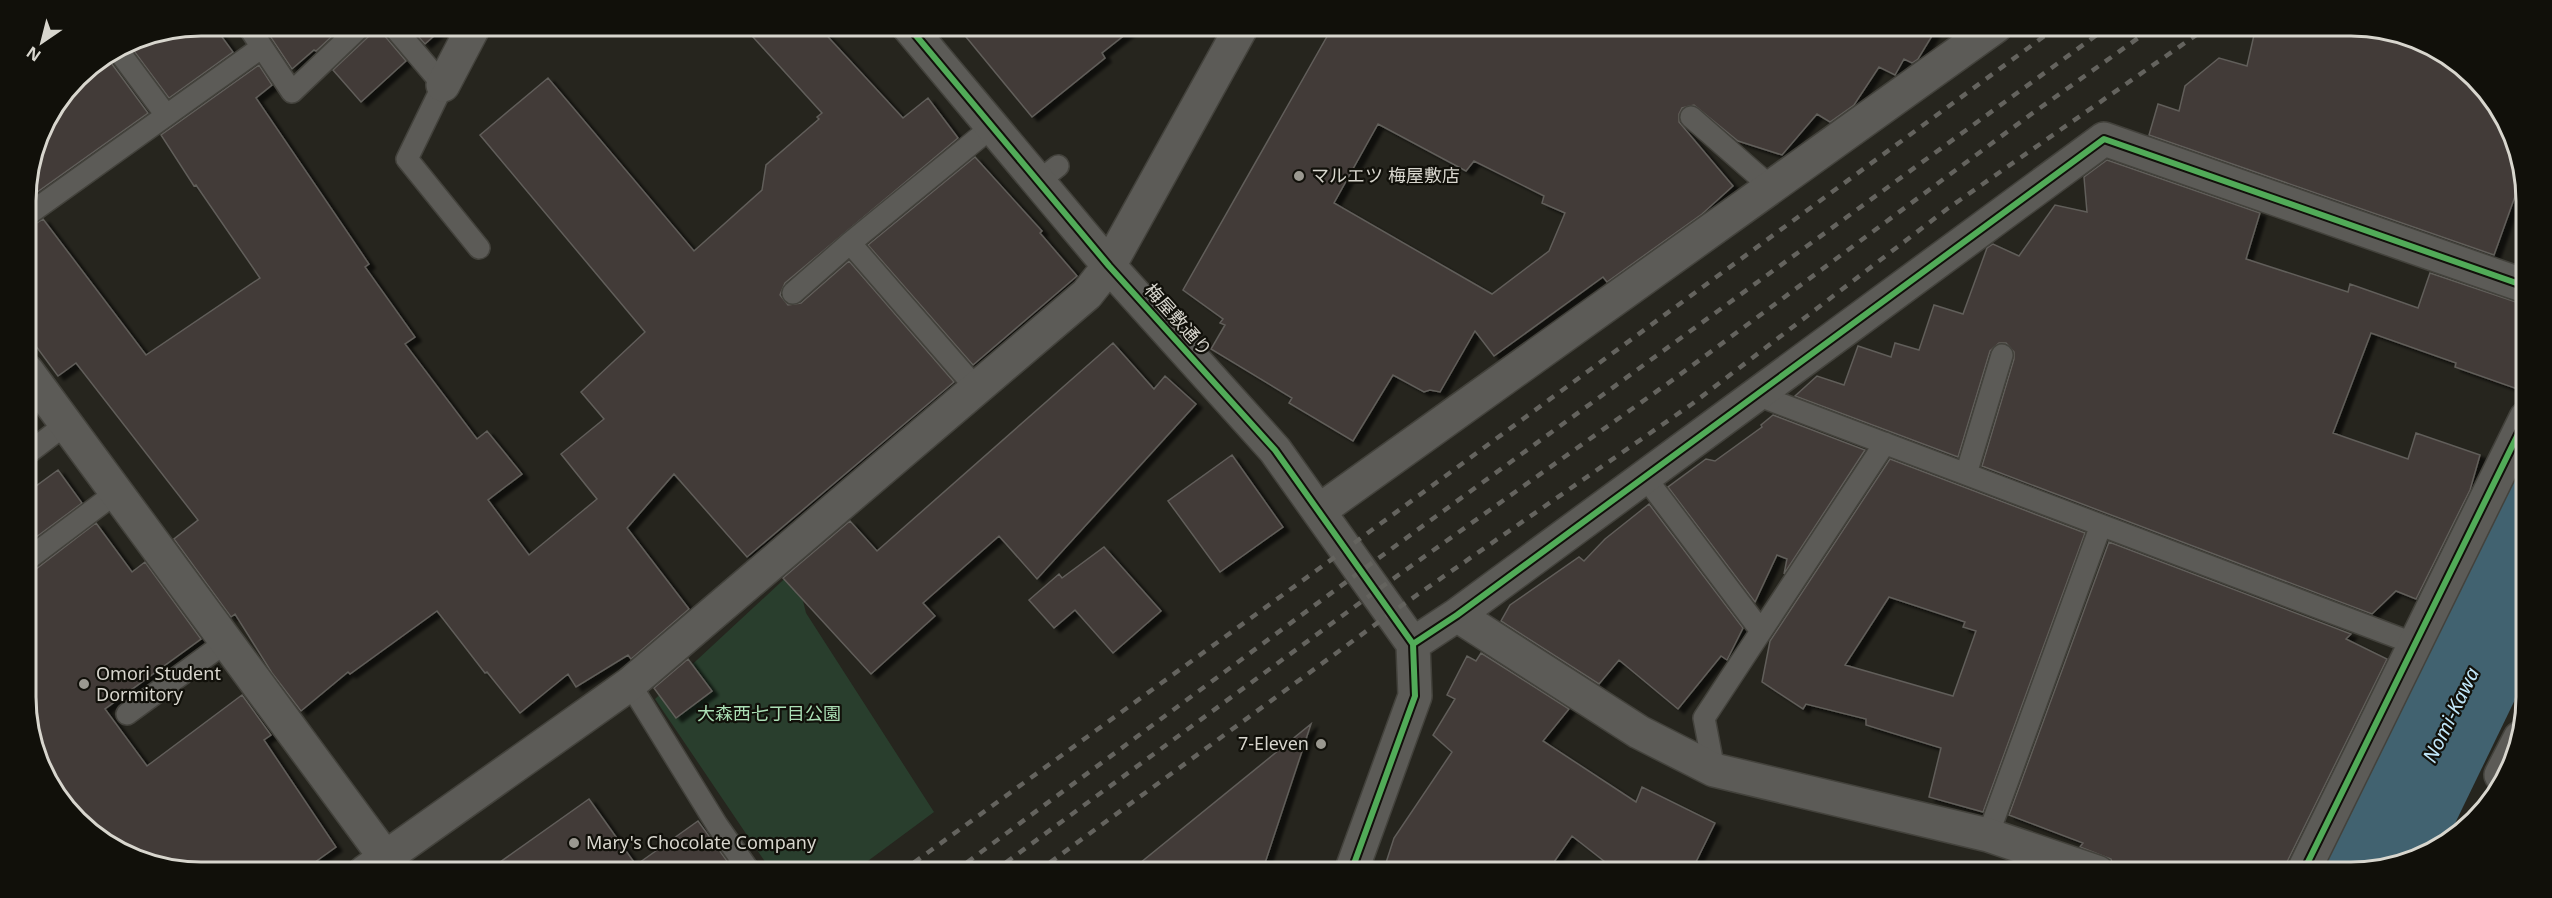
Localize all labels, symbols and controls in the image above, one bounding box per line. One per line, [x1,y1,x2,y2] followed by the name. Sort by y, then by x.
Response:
[12,12,72,72] north arrow
[22,42,45,67] text: N
[1311,163,1460,187] place label: マルエツ 梅屋敷店
[1292,169,1306,183] marker: マルエツ 梅屋敷店
[1140,278,1218,361] street label: 梅屋敷通り
[96,661,221,706] place label: Omori Student Dormitory
[2416,663,2485,767] water label: Nomi-Kawa
[77,677,91,691] marker: Omori Student Dormitory
[697,701,841,725] park label: 大森西七丁目公園
[1238,731,1309,755] place label: 7-Eleven
[1314,737,1328,751] marker: 7-Eleven
[586,830,817,854] place label: Mary's Chocolate Company
[567,836,581,850] marker: Mary's Chocolate Company

